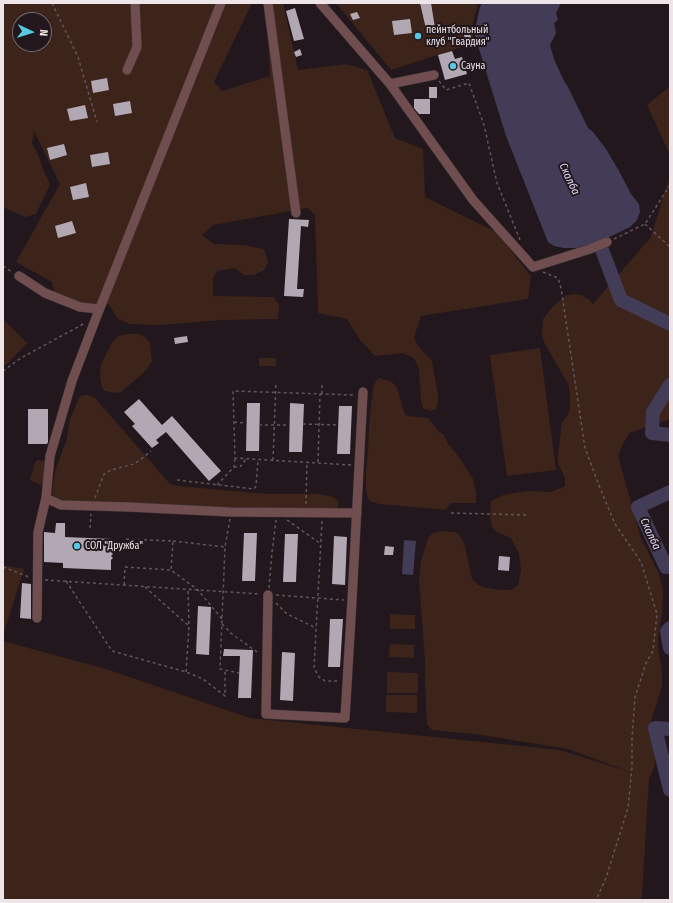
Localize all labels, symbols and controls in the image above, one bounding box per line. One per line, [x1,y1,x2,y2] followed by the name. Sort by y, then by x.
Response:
[12,12,52,52] north arrow
[426,24,490,48] place label: пейнтбольный клуб "Гвардия"
[37,29,50,37] text: N
[413,31,423,41] marker: пейнтбольный клуб "Гвардия"
[461,60,485,72] place label: Сауна
[448,61,458,71] marker: Сауна
[556,161,582,197] water label: Скалба
[637,516,663,552] water label: Скалба
[85,540,143,552] place label: СОЛ "Дружба"
[72,541,82,551] marker: СОЛ "Дружба"

